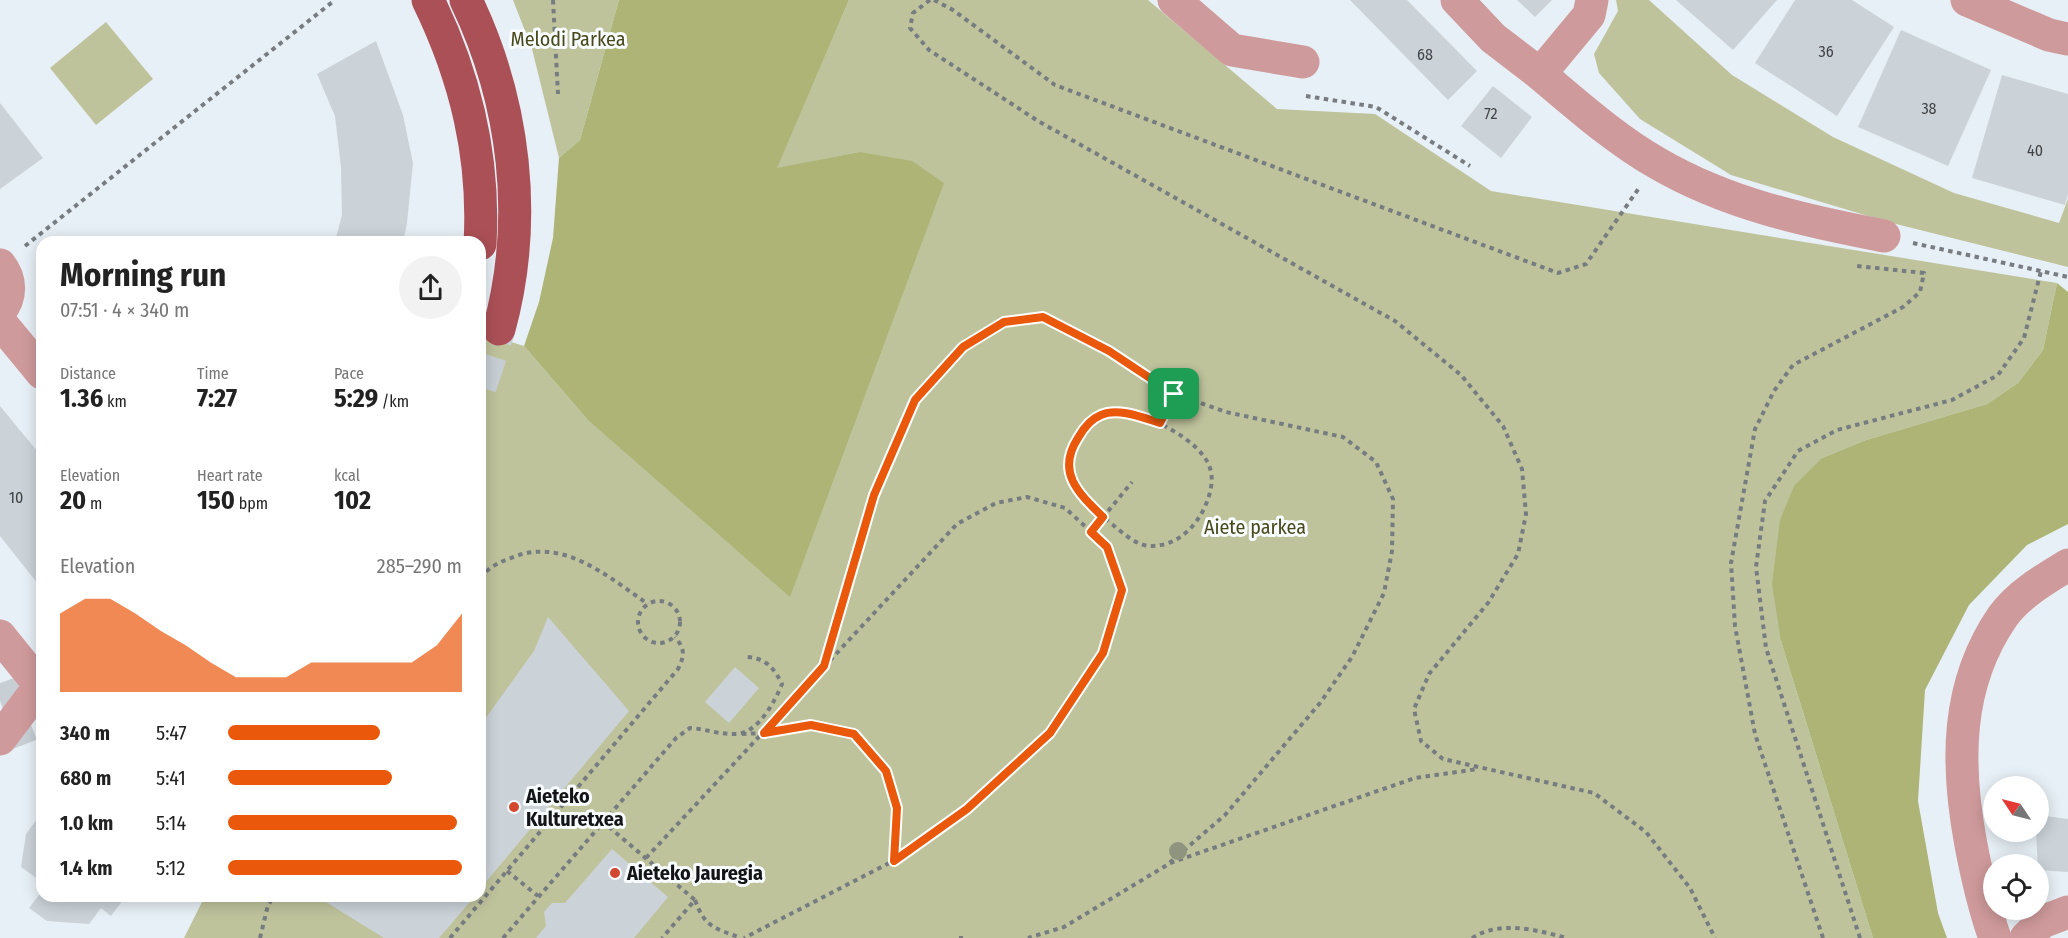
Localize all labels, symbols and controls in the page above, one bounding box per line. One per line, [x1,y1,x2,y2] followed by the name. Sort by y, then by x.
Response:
[510,27,626,51] park label: Melodi Parkea
[1818,42,1834,61] house number: 36
[1417,45,1433,64] house number: 68
[1921,99,1937,118] house number: 38
[1484,104,1498,123] house number: 72
[2027,141,2043,160] house number: 40
[60,255,226,295] text: Morning run
[399,256,462,319] button: share
[60,298,189,322] text: 07:51 · 4 × 340 m
[60,364,116,383] text: Distance
[197,364,229,383] text: Time
[334,364,364,383] text: Pace
[1148,368,1199,419] pin
[1157,377,1190,410] icon: arrive
[60,383,103,414] text: 1.36
[197,383,237,414] text: 7:27
[334,383,378,414] text: 5:29
[103,392,127,411] text: km
[378,392,409,411] text: /km
[60,466,120,485] text: Elevation
[197,466,263,485] text: Heart rate
[334,466,360,485] text: kcal
[60,485,86,516] text: 20
[197,485,235,516] text: 150
[334,485,371,516] text: 102
[9,488,23,507] house number: 10
[86,494,102,513] text: m
[235,494,268,513] text: bpm
[1204,515,1306,539] park label: Aiete parkea
[60,554,135,578] text: Elevation
[377,554,462,578] text: 285–290 m
[60,721,110,745] text: 340 m
[156,721,187,745] text: 5:47
[60,766,111,790] text: 680 m
[156,766,186,790] text: 5:41
[1983,776,2049,842] north arrow
[1983,776,2049,920] map controls
[525,784,624,831] place label: Aieteko Kulturetxea
[507,800,521,814] marker: Aieteko Kulturetxea
[60,811,113,835] text: 1.0 km
[156,811,186,835] text: 5:14
[1983,854,2049,920] button: locate
[60,856,112,880] text: 1.4 km
[156,856,185,880] text: 5:12
[626,861,763,885] place label: Aieteko Jauregia
[608,866,622,880] marker: Aieteko Jauregia

